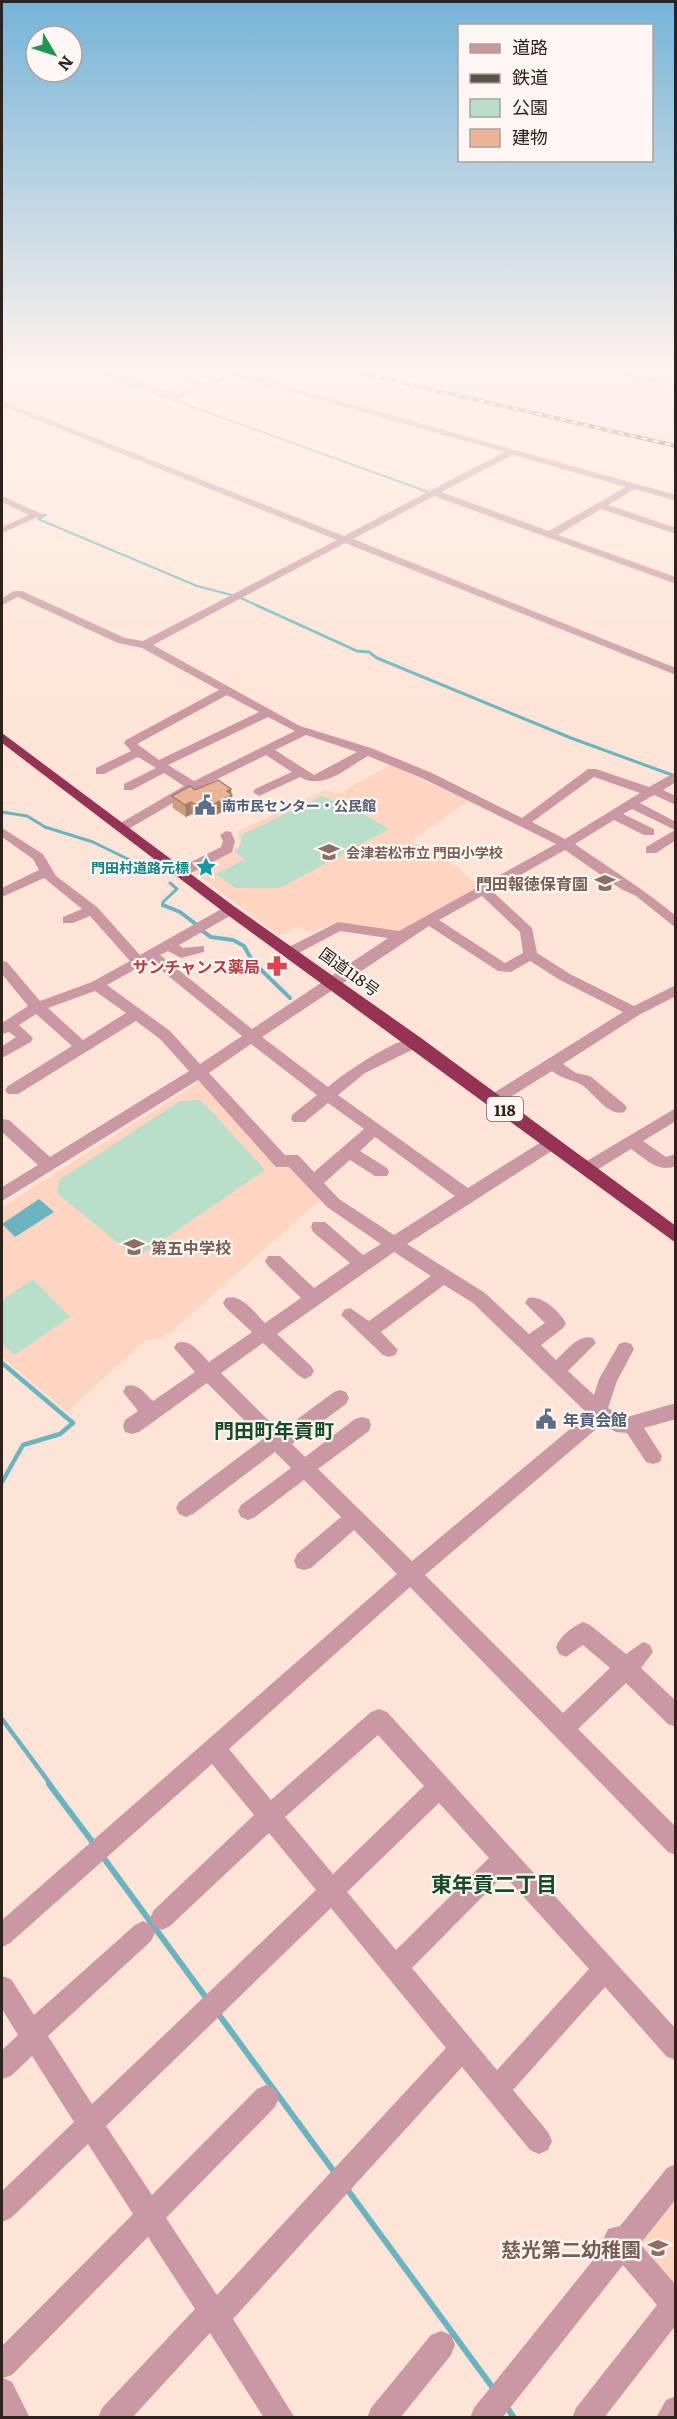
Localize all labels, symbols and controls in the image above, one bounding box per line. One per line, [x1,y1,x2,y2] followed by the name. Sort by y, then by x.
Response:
[24,24,84,84] north arrow
[458,24,653,162] legend
[512,33,548,60] text: 道路
[53,51,80,77] text: N
[512,63,548,90] text: 鉄道
[512,93,548,120] text: 公園
[512,123,548,150] text: 建物
[193,793,217,817] public building icon: 南市民センター・公民館
[222,795,376,815] place label: 南市民センター・公民館
[317,840,341,864] school or university icon: 会津若松市立 門田小学校
[346,842,503,862] place label: 会津若松市立 門田小学校
[194,855,218,879] place icon: 門田村道路元標
[91,857,189,877] place label: 門田村道路元標
[476,871,588,895] place label: 門田報徳保育園
[593,871,617,895] school or university icon: 門田報徳保育園
[315,941,385,1001] street label: 国道118号
[132,954,260,978] place label: サンチャンス薬局
[265,954,289,978] pharmacy icon: サンチャンス薬局
[487,1097,523,1121] road number: 118
[122,1235,146,1259] school or university icon: 第五中学校
[151,1235,231,1259] place label: 第五中学校
[534,1407,558,1431] public building icon: 年貢会館
[563,1407,627,1431] place label: 年貢会館
[214,1414,334,1444] district label: 門田町年貢町
[431,1867,557,1898] district label: 東年貢二丁目
[501,2233,641,2263] place label: 慈光第二幼稚園
[646,2236,670,2260] school or university icon: 慈光第二幼稚園

